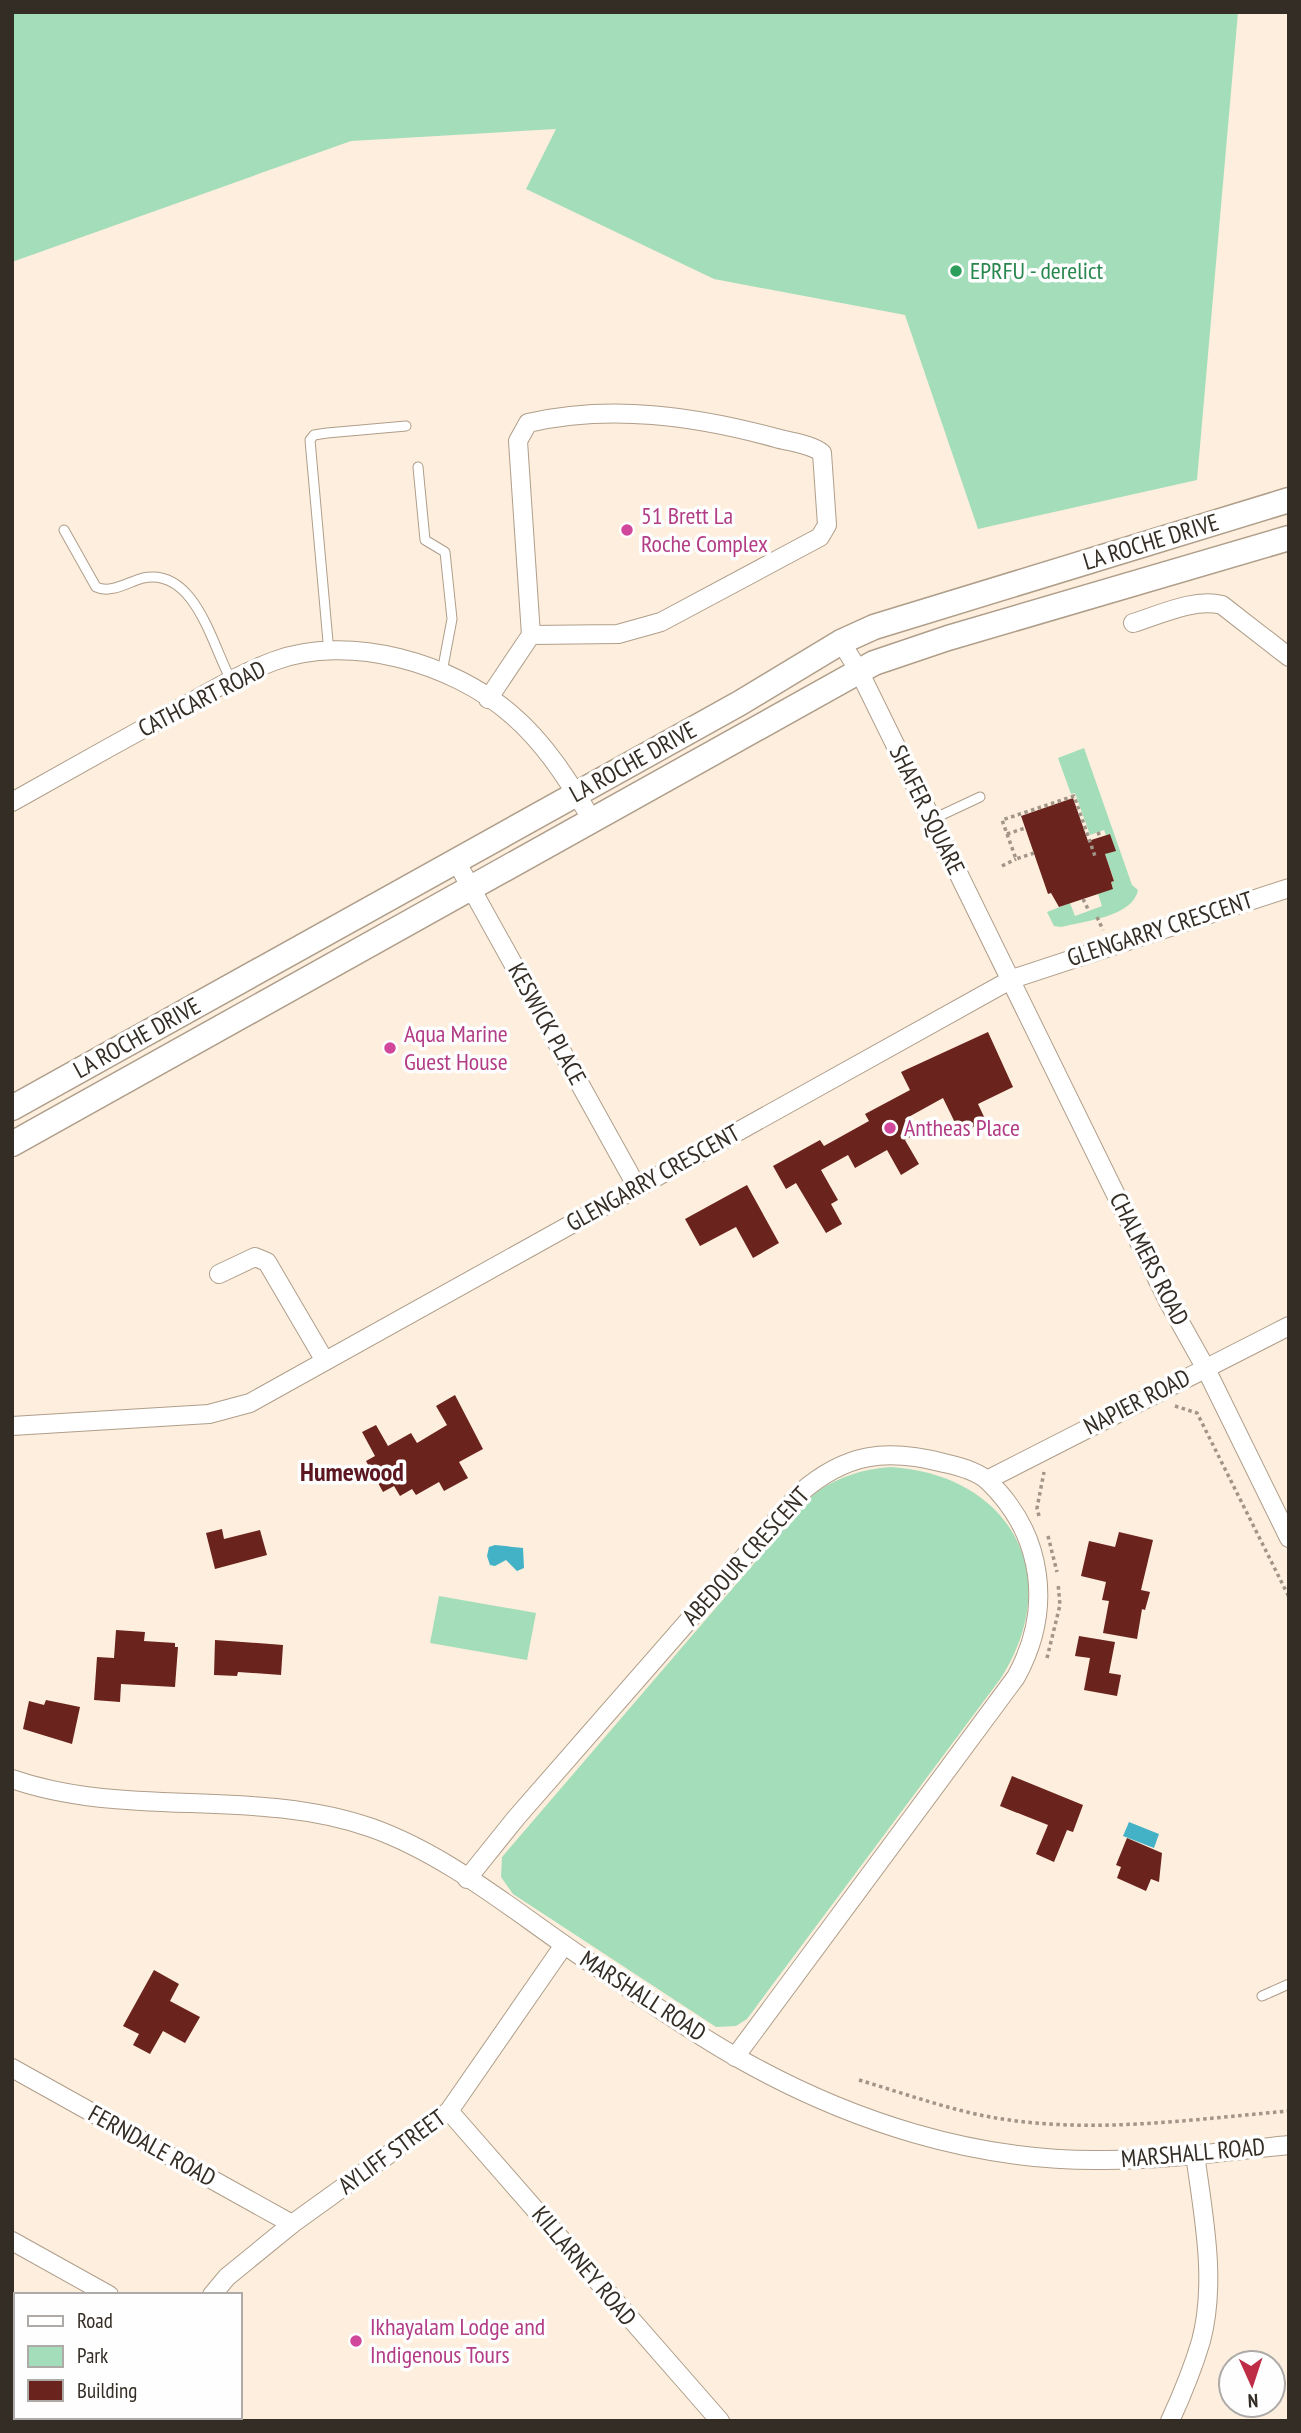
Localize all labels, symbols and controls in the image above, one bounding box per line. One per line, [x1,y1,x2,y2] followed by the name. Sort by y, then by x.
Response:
[970,255,1104,286] place label: EPRFU - derelict
[948,263,964,279] marker: EPRFU - derelict
[641,500,768,559] place label: 51 Brett La Roche Complex
[1079,506,1222,577] street label: LA ROCHE DRIVE
[619,522,635,538] marker: 51 Brett La Roche Complex
[133,653,271,744] street label: CATHCART ROAD
[564,714,702,809] street label: LA ROCHE DRIVE
[883,740,972,880] street label: SHAFER SQUARE
[1063,884,1257,973] street label: GLENGARRY CRESCENT
[501,957,594,1090] street label: KESWICK PLACE
[68,990,206,1085] street label: LA ROCHE DRIVE
[404,1018,508,1077] place label: Aqua Marine Guest House
[382,1040,398,1056] marker: Aqua Marine Guest House
[904,1112,1020,1143] place label: Antheas Place
[561,1117,745,1238] street label: GLENGARRY CRESCENT
[882,1120,898,1136] marker: Antheas Place
[1103,1187,1196,1330] street label: CHALMERS ROAD
[1078,1362,1195,1441] street label: NAPIER ROAD
[300,1455,404,1488] district label: Humewood
[675,1480,816,1631] street label: ABEDOUR CRESCENT
[574,1943,712,2048] street label: MARSHALL ROAD
[83,2098,221,2193] street label: FERNDALE ROAD
[332,2102,452,2201] street label: AYLIFF STREET
[1120,2131,1266,2174] street label: MARSHALL ROAD
[525,2200,643,2332] street label: KILLARNEY ROAD
[14,2293,242,2419] legend
[77,2307,113,2334] text: Road
[370,2311,545,2370] place label: Ikhayalam Lodge and Indigenous Tours
[348,2333,364,2349] marker: Ikhayalam Lodge and Indigenous Tours
[77,2342,108,2369] text: Park
[1217,2349,1287,2419] north arrow
[77,2377,137,2404] text: Building
[1247,2389,1259,2413] text: N

